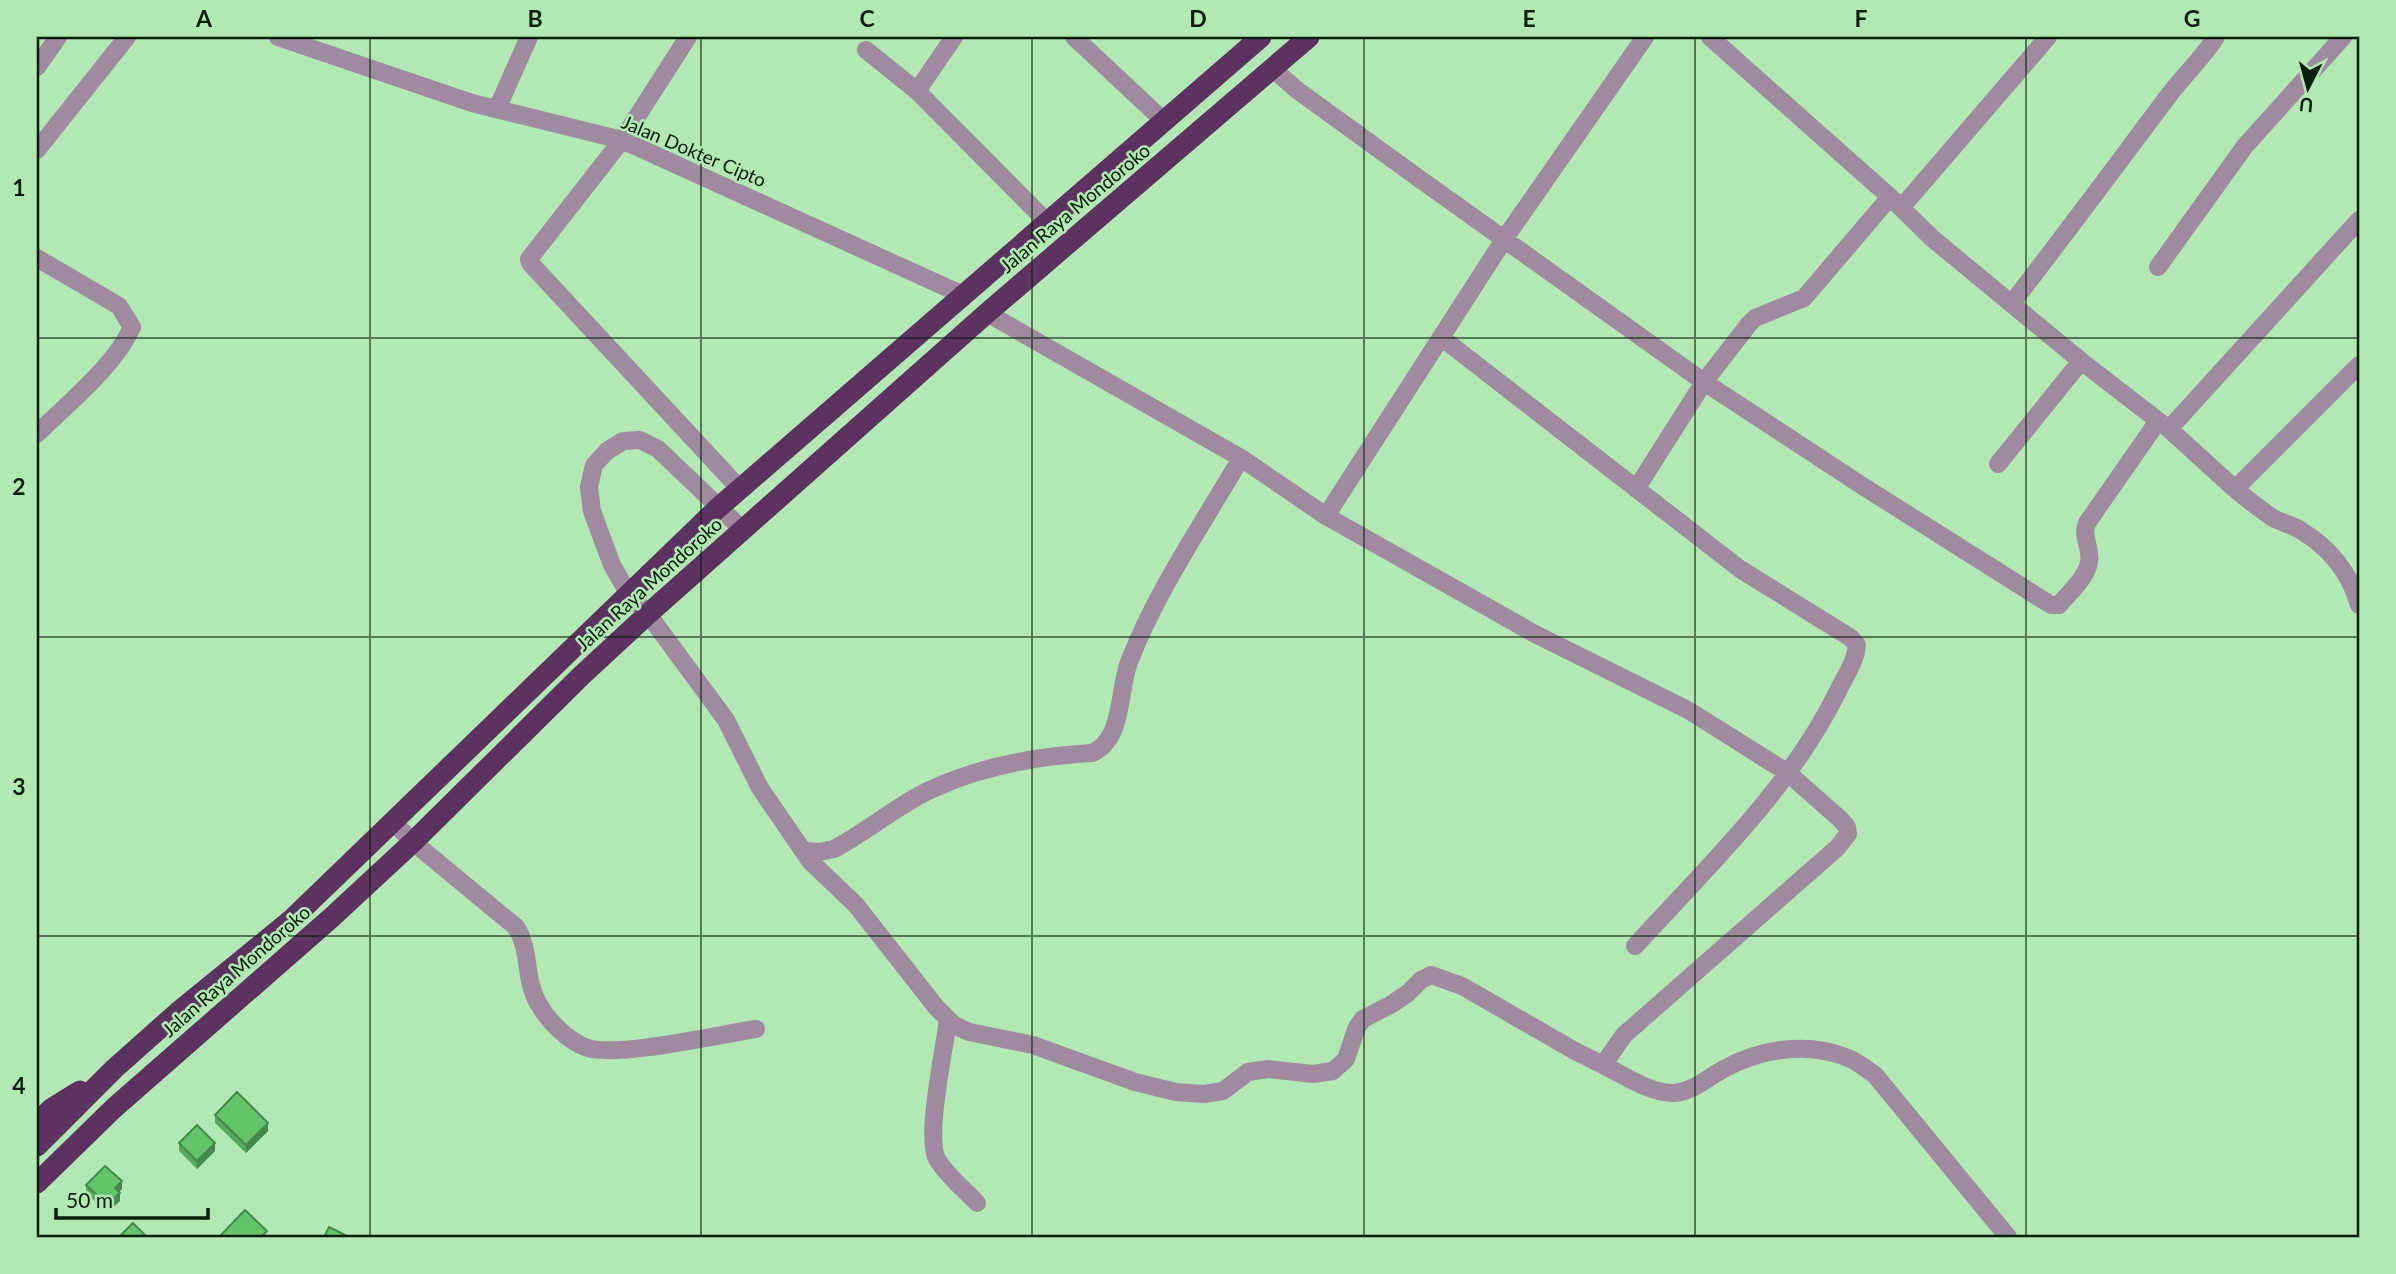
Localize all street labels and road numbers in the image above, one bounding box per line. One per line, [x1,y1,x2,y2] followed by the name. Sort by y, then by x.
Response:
[618,110,770,191] street label: Jalan Dokter Cipto
[995,138,1154,277] street label: Jalan Raya Mondoroko
[571,512,726,655] street label: Jalan Raya Mondoroko
[157,900,314,1041] street label: Jalan Raya Mondoroko

